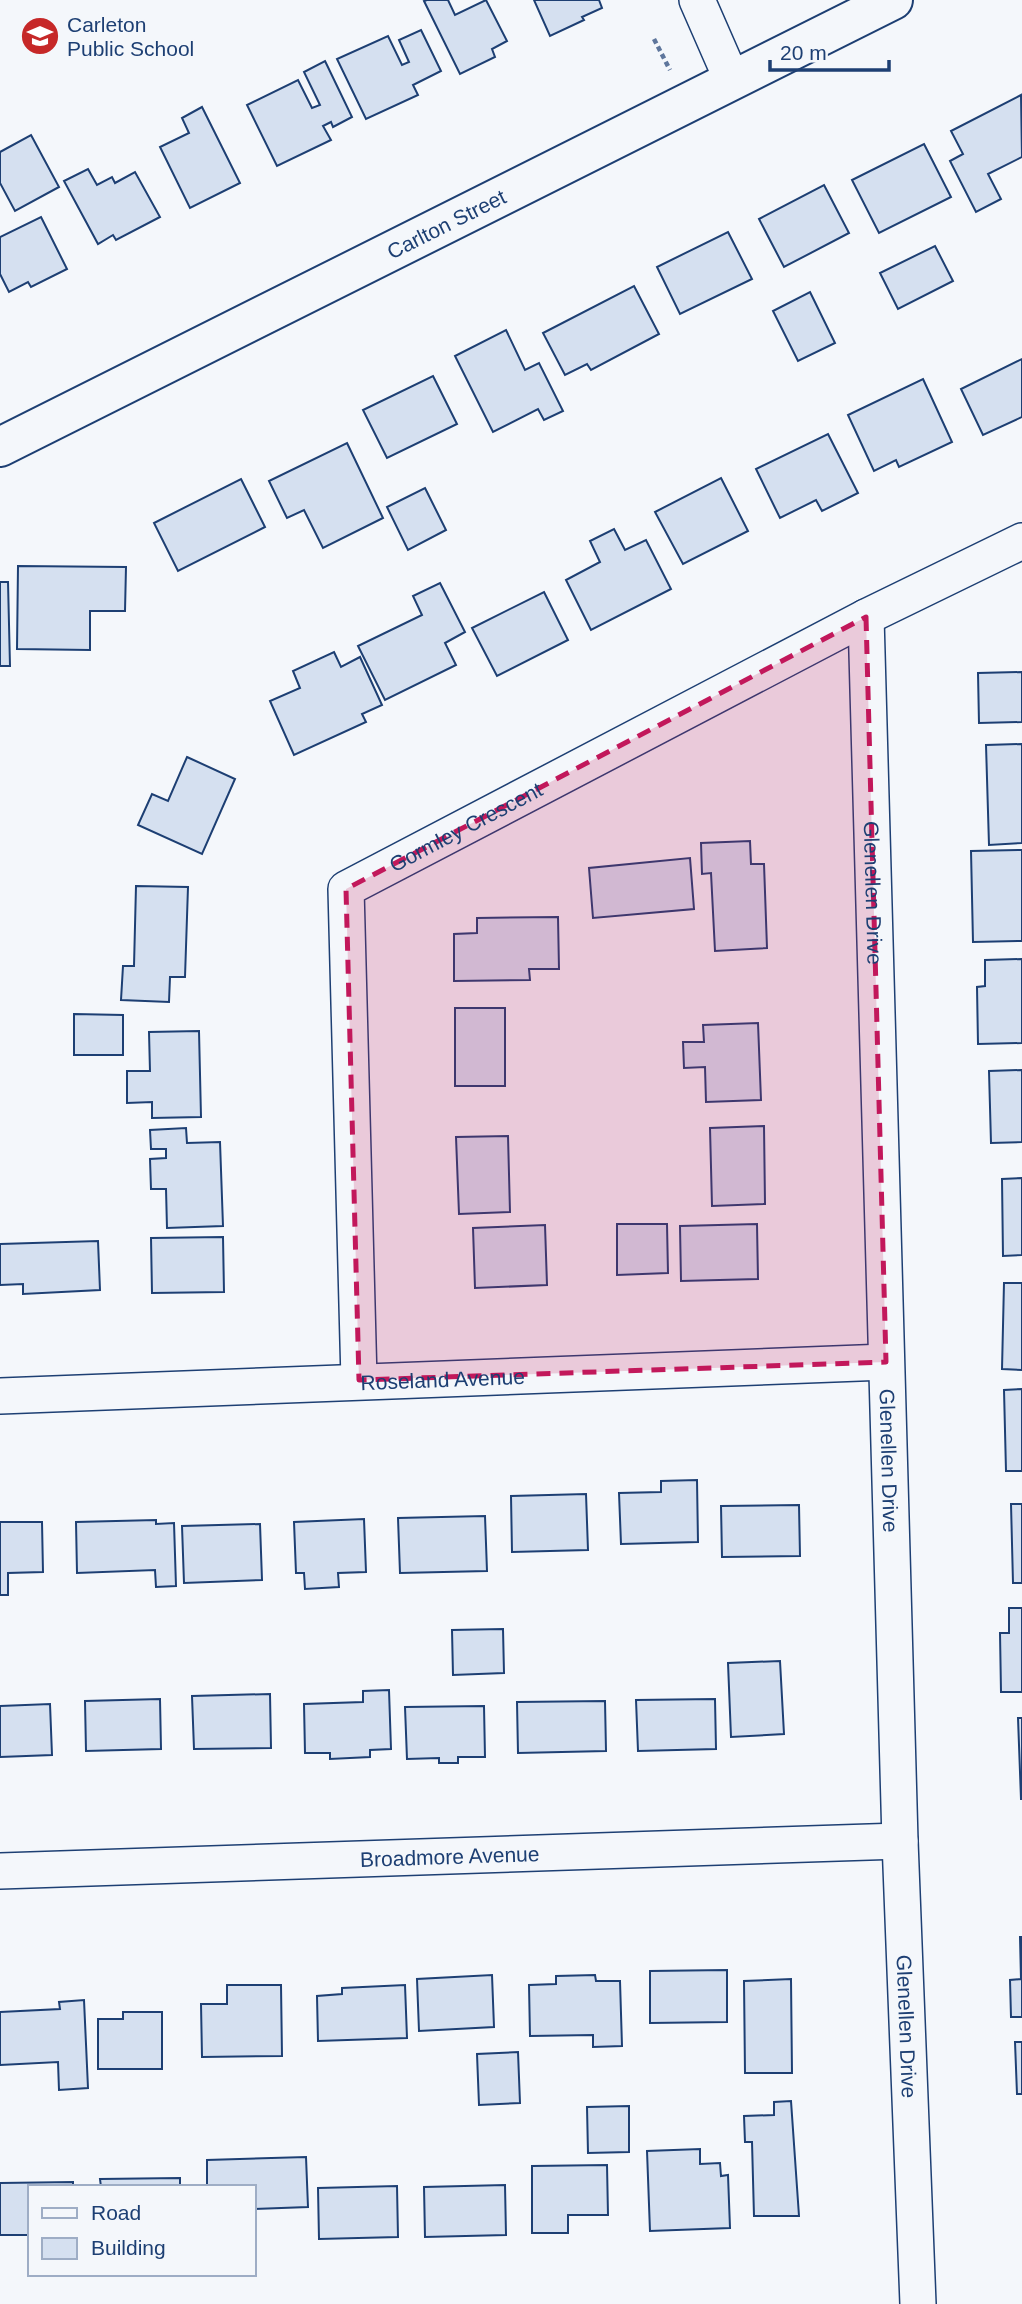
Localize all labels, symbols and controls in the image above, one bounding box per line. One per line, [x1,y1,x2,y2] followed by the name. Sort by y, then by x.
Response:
[67,13,194,60] place label: Carleton Public School
[19,15,61,57] school or university icon: Carleton Public School
[770,28,889,72] scale bar
[780,41,827,64] text: 20 m
[383,184,509,263] street label: Carlton Street
[385,777,546,876] street label: Gormley Crescent
[860,821,887,965] street label: Glenellen Drive
[360,1364,525,1394] street label: Roseland Avenue
[876,1389,903,1533] street label: Glenellen Drive
[360,1842,540,1870] street label: Broadmore Avenue
[893,1954,921,2099] street label: Glenellen Drive
[28,2185,256,2276] legend
[91,2201,141,2224] text: Road
[91,2236,166,2259] text: Building

